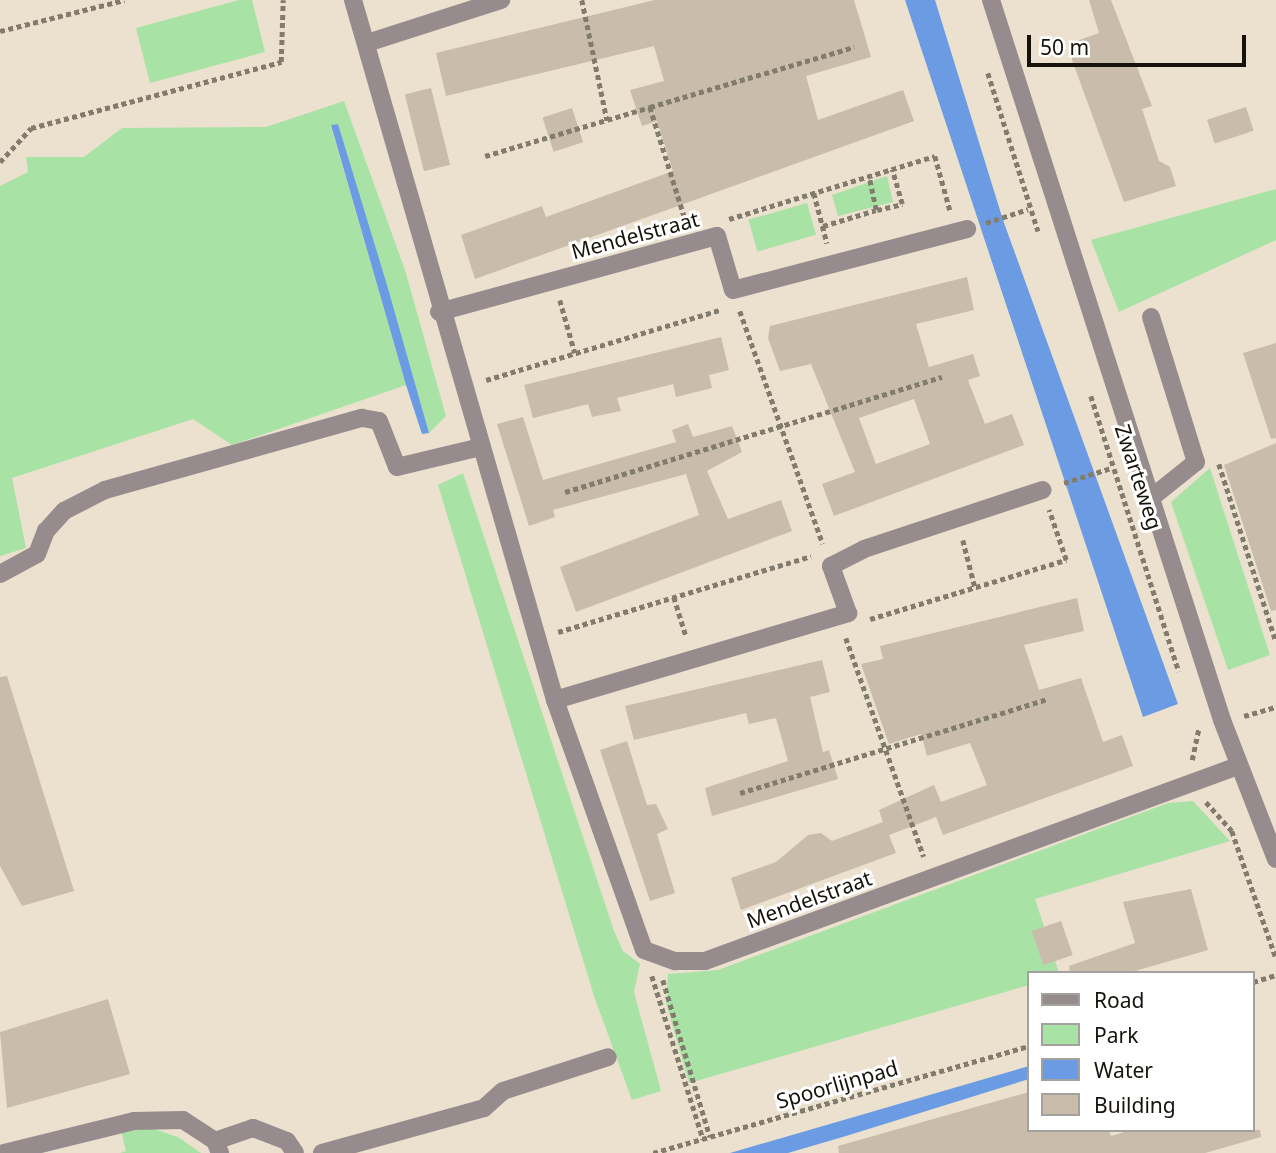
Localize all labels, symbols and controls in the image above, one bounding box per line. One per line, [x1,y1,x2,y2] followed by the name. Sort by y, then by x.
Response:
[1031,21,1250,65] scale bar
[1040,33,1089,61] text: 50 m
[568,206,702,264] street label: Mendelstraat
[1110,421,1168,533] street label: Zwarteweg
[743,865,875,933] street label: Mendelstraat
[1028,971,1255,1132] legend
[1094,986,1144,1014] text: Road
[1094,1021,1138,1049] text: Park
[773,1055,901,1113] street label: Spoorlijnpad
[1094,1056,1153,1084] text: Water
[1094,1091,1176,1119] text: Building

